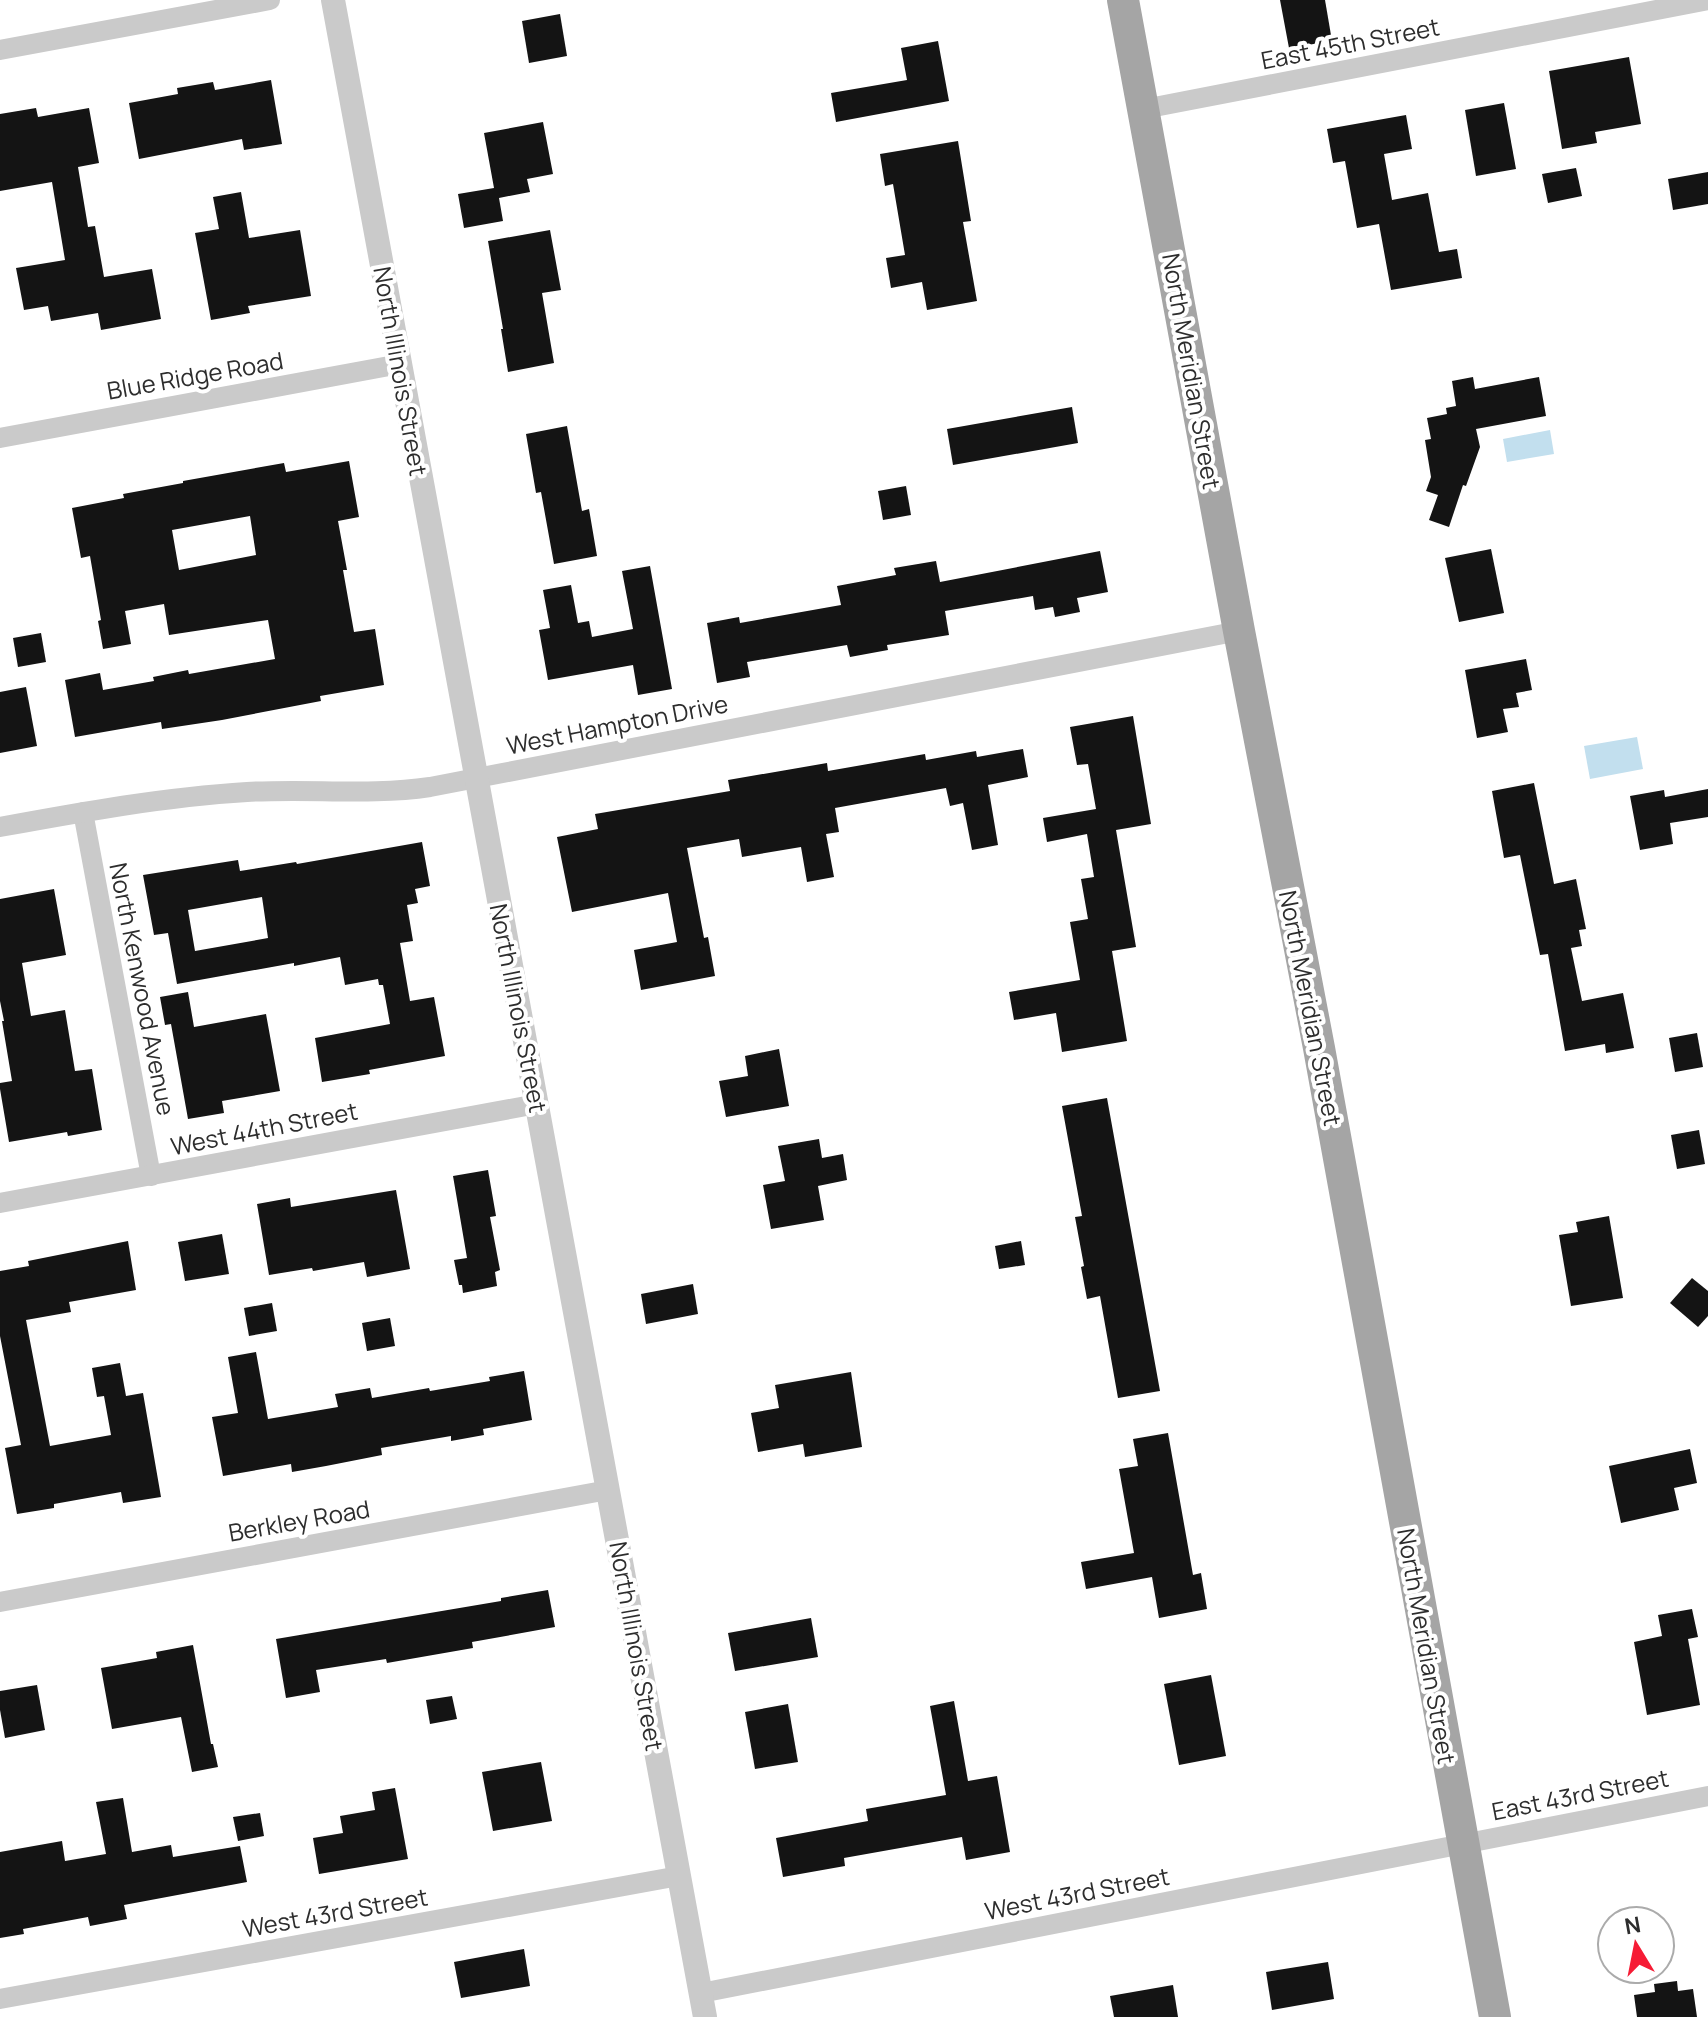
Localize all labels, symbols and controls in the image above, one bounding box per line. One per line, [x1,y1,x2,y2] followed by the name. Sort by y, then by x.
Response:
[1258,10,1442,76] street label: East 45th Street
[1155,250,1229,492] street label: North Meridian Street
[366,264,436,478] street label: North Illinois Street
[104,343,286,407] street label: Blue Ridge Road
[503,686,731,762] street label: West Hampton Drive
[102,860,184,1118] street label: North Kenwood Avenue
[1272,887,1350,1129] street label: North Meridian Street
[483,901,555,1115] street label: North Illinois Street
[168,1094,360,1162] street label: West 44th Street
[226,1491,372,1549] street label: Berkley Road
[1390,1525,1464,1767] street label: North Meridian Street
[602,1539,672,1753] street label: North Illinois Street
[1489,1761,1671,1827] street label: East 43rd Street
[982,1859,1172,1927] street label: West 43rd Street
[240,1879,430,1945] street label: West 43rd Street
[1596,1905,1676,1985] north arrow
[1622,1909,1643,1941] text: N

